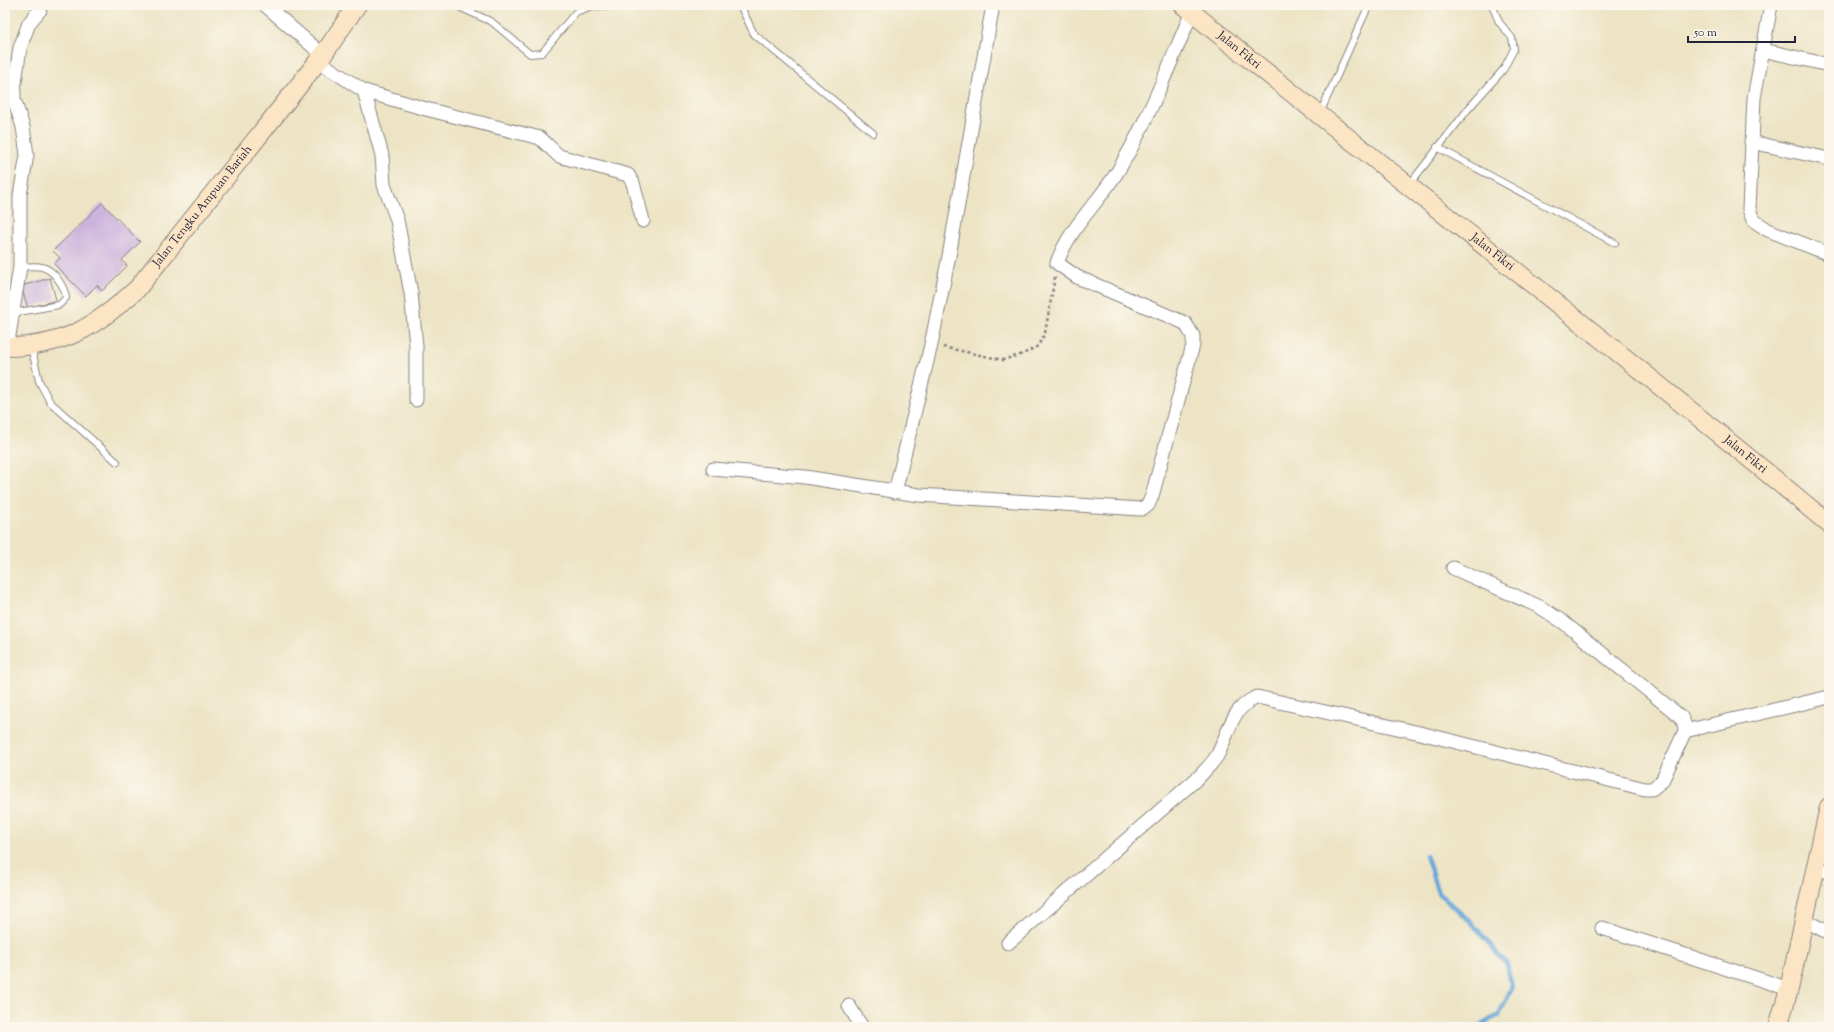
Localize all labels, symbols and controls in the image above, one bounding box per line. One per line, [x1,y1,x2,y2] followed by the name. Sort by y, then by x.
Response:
[1688,18,1795,44] scale bar
[1693,24,1717,42] text: 50 m
[1212,27,1265,74] street label: Jalan Fikri
[148,142,257,272] street label: Jalan Tengku Ampuan Bariah
[1466,229,1519,276] street label: Jalan Fikri
[1719,431,1771,479] street label: Jalan Fikri

